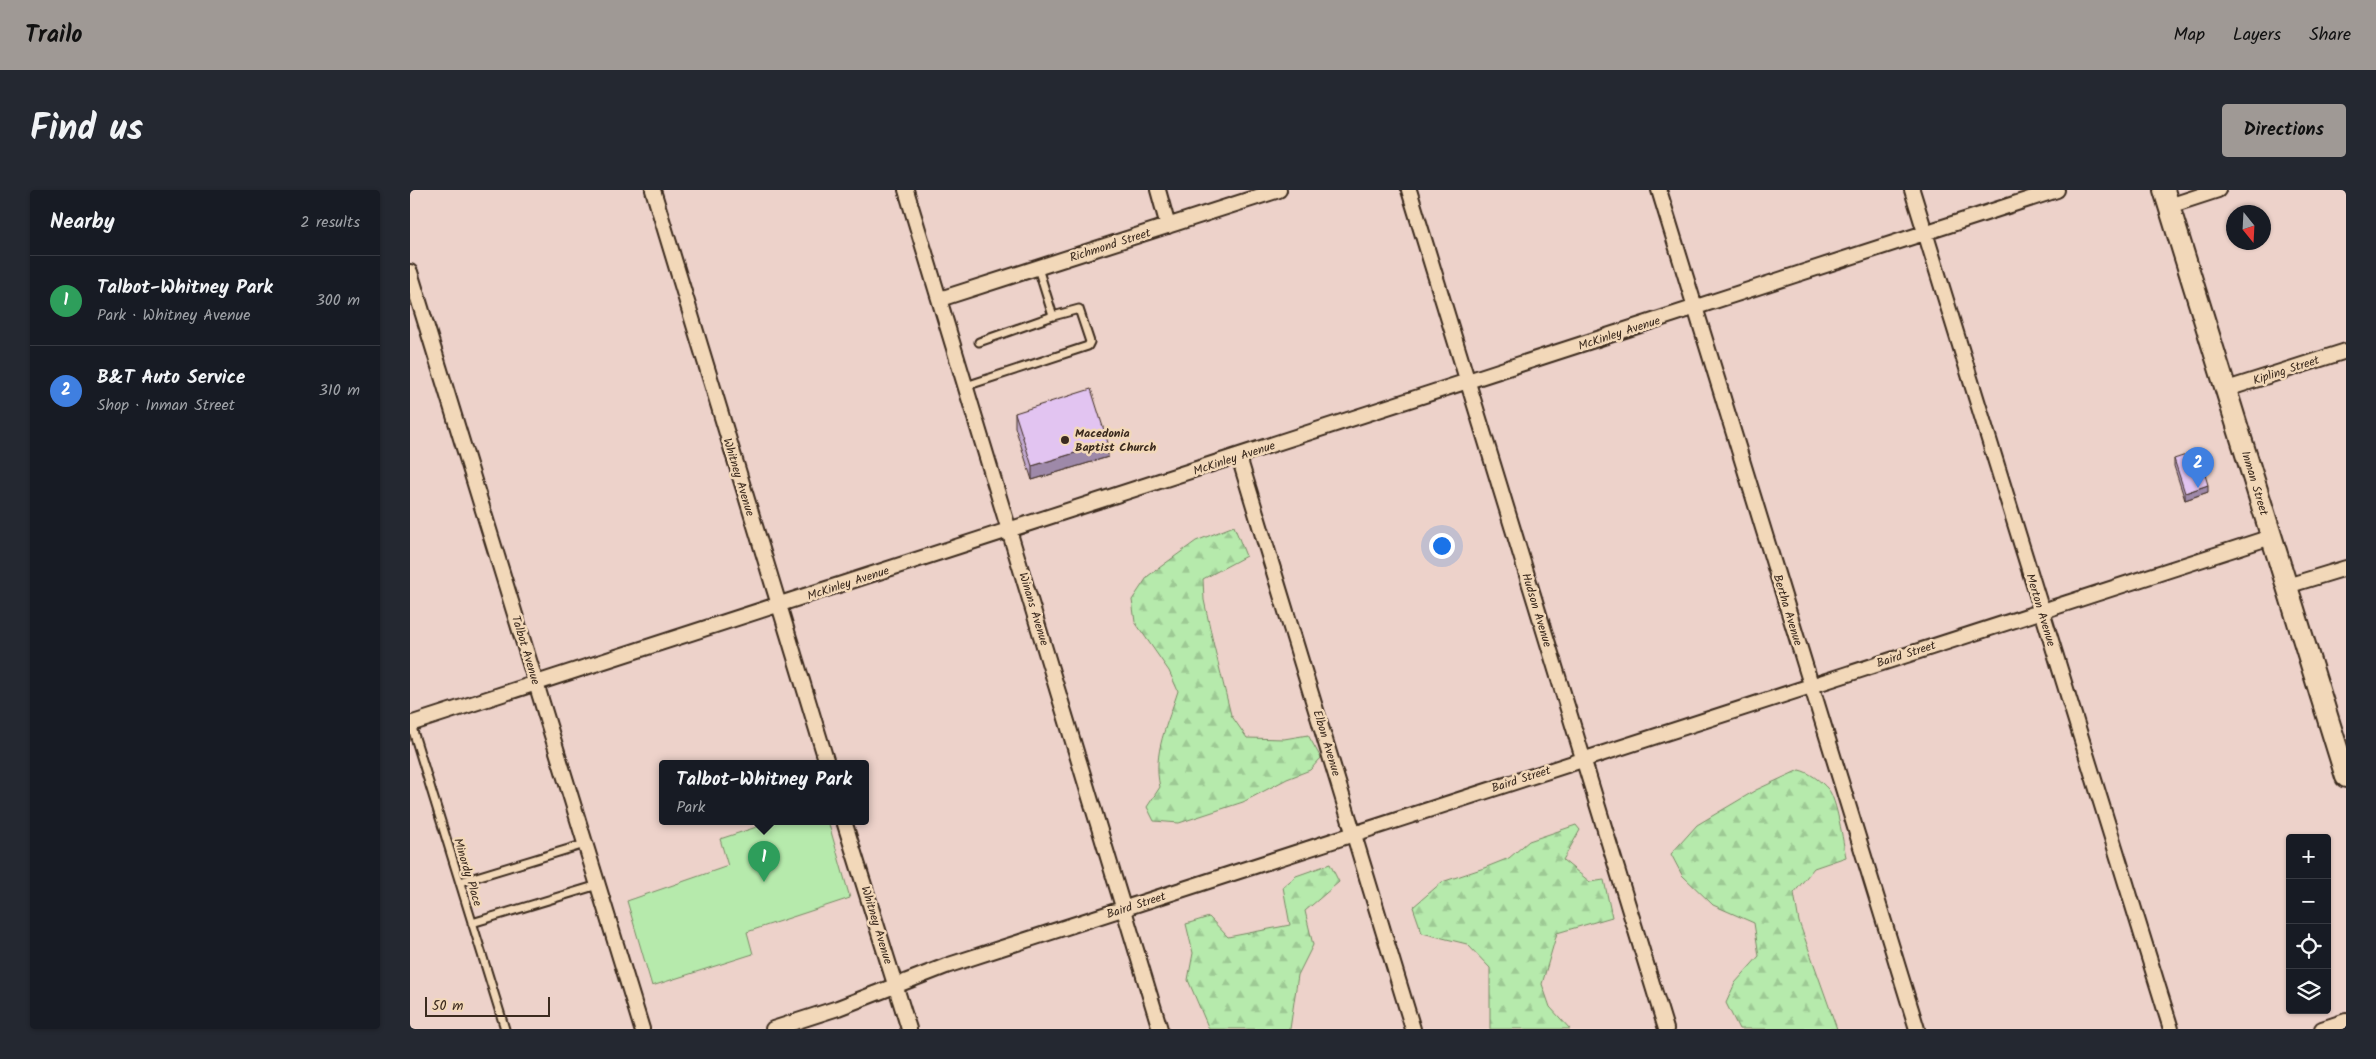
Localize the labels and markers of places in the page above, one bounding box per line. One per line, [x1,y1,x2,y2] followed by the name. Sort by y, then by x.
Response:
[1075,424,1156,457] place label: Macedonia Baptist Church
[1059,434,1071,446] marker: Macedonia Baptist Church
[2182,447,2214,488] pin: 2
[748,841,780,882] pin: 1

